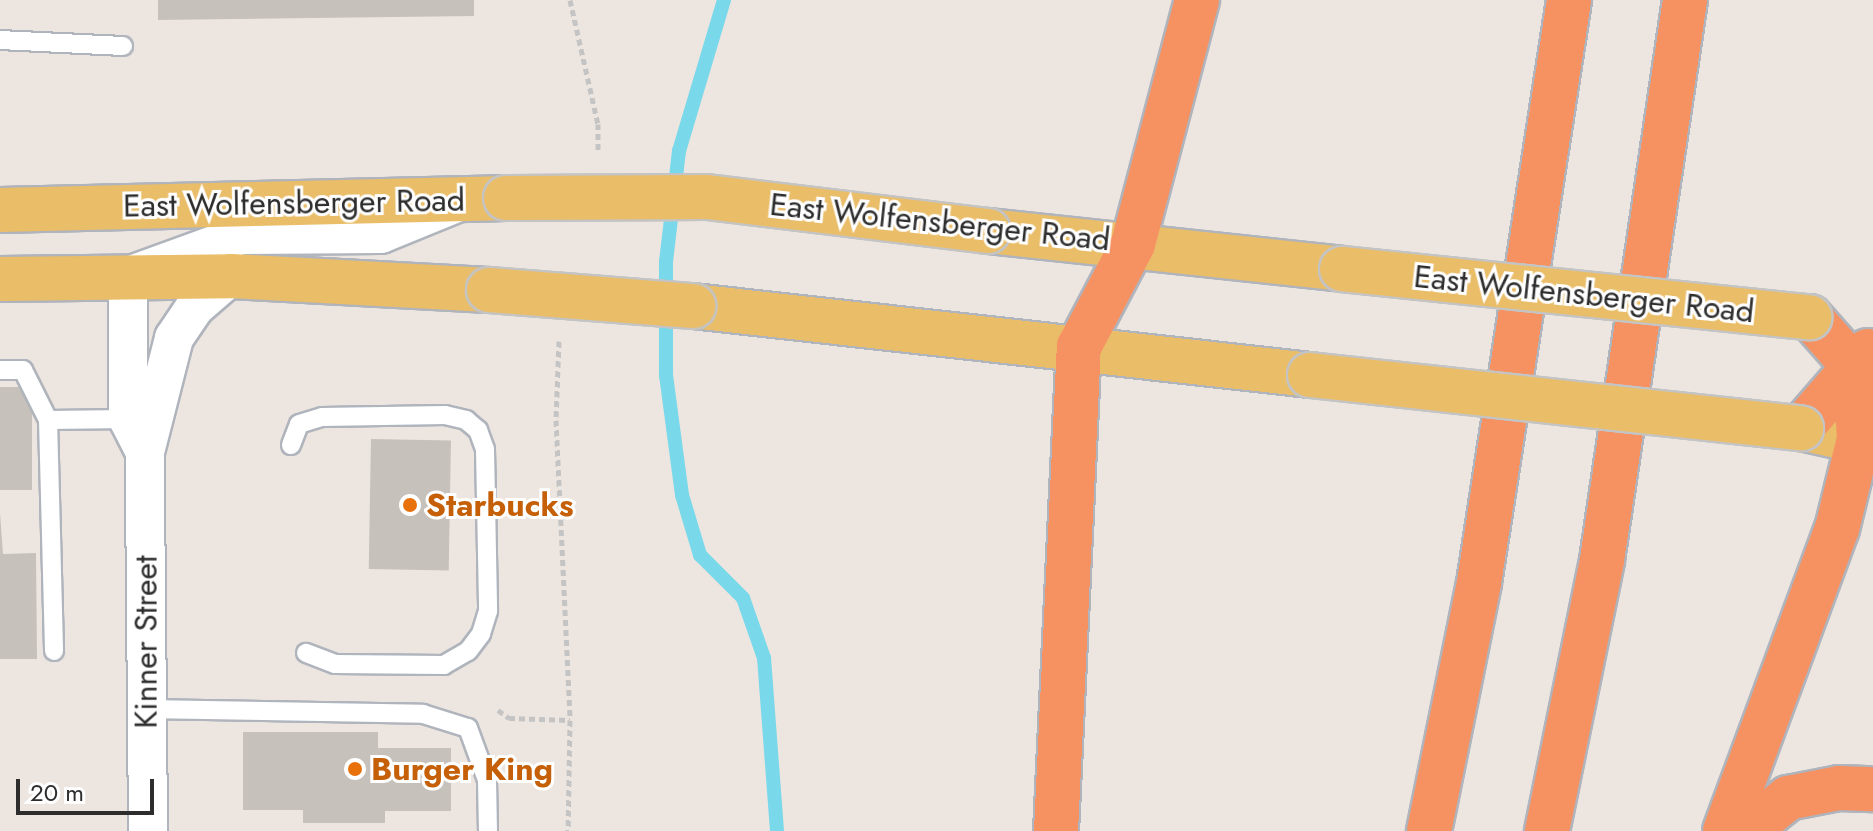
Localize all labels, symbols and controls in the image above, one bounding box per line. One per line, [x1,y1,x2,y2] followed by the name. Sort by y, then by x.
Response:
[123,181,465,225] street label: East Wolfensberger Road
[768,185,1112,259] street label: East Wolfensberger Road
[1412,257,1756,331] street label: East Wolfensberger Road
[426,486,574,524] place label: Starbucks
[401,496,419,514] marker: Starbucks
[127,555,165,729] street label: Kinner Street
[371,750,553,788] place label: Burger King
[346,760,364,778] marker: Burger King
[20,763,158,813] scale bar
[30,775,84,810] text: 20 m

